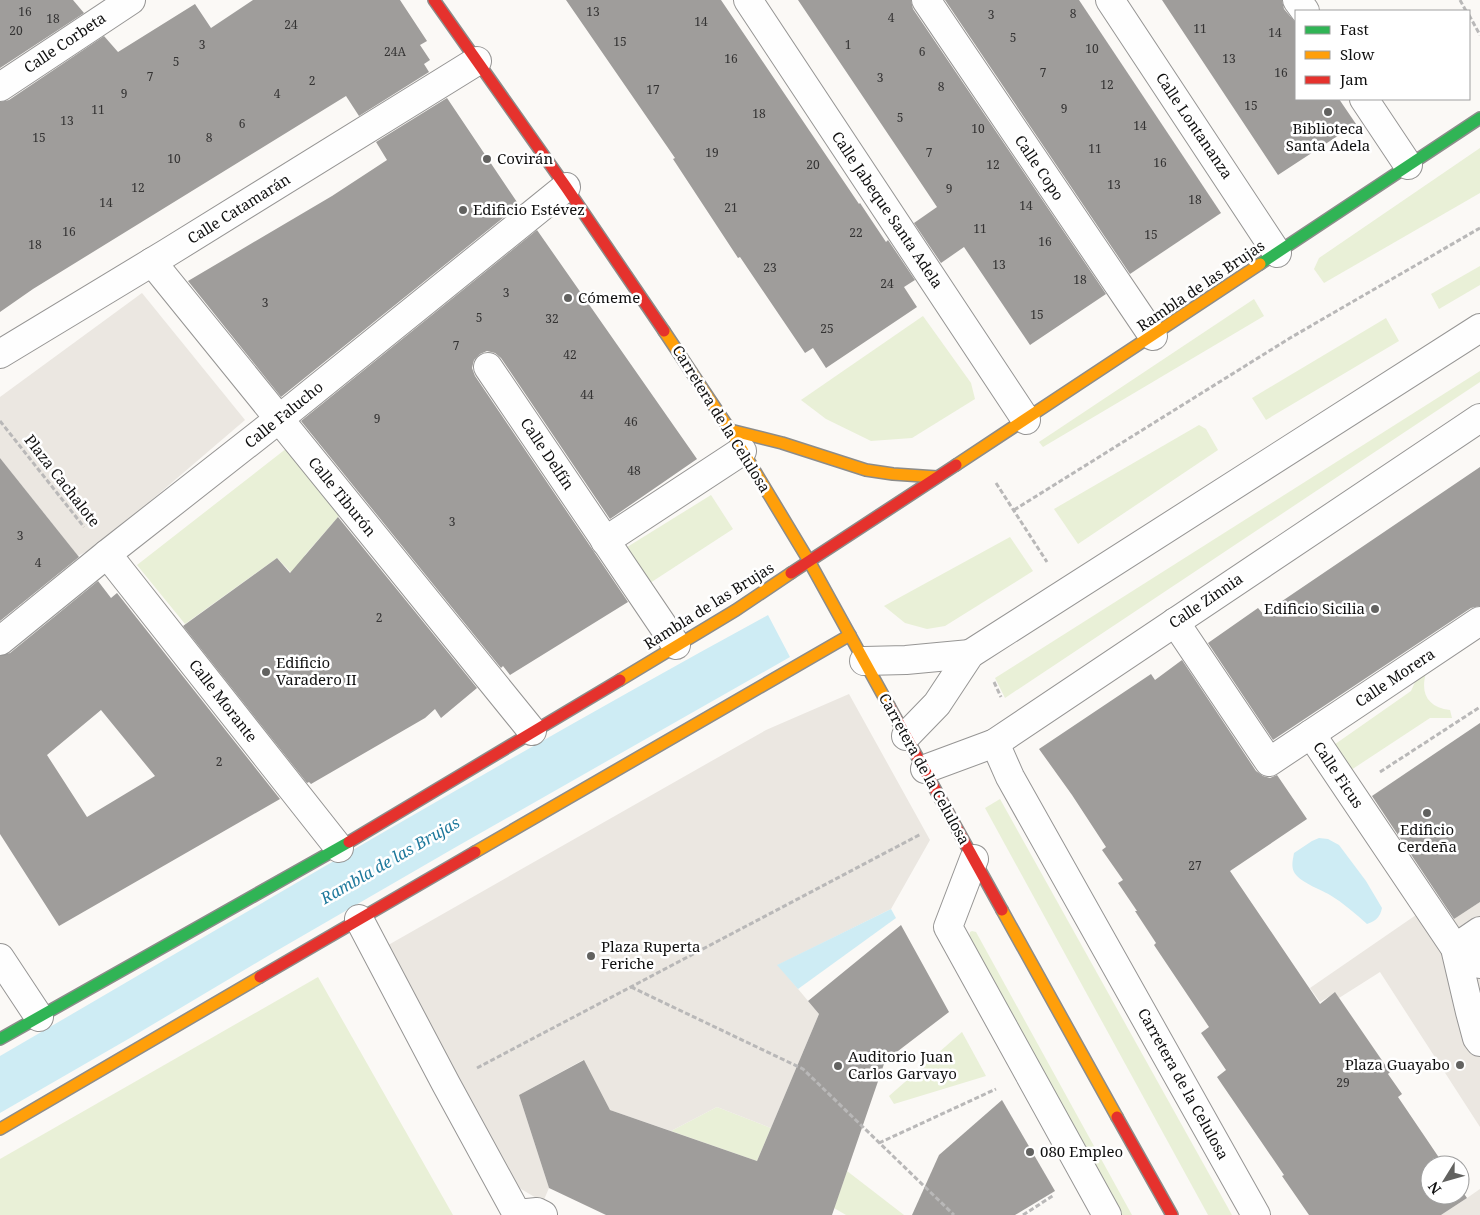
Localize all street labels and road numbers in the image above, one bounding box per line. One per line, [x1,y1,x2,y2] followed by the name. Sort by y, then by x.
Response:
[20,7,109,77] street label: Calle Corbeta
[1152,68,1238,183] street label: Calle Lontananza
[828,127,948,292] street label: Calle Jabeque Santa Adela
[1011,131,1069,204] street label: Calle Copo
[183,168,294,248] street label: Calle Catamarán
[1133,235,1268,335] street label: Rambla de las Brujas
[668,341,775,496] street label: Carretera de la Celulosa
[240,376,327,452] street label: Calle Falucho
[516,414,579,493] street label: Calle Delfín
[20,430,105,531] street label: Plaza Cachalote
[304,452,381,541] street label: Calle Tiburón
[640,557,777,653] street label: Rambla de las Brujas
[1165,568,1246,632] street label: Calle Zinnia
[1351,643,1438,711] street label: Calle Morera
[185,655,262,746] street label: Calle Morante
[875,689,975,848] street label: Carretera de la Celulosa
[1309,737,1369,812] street label: Calle Ficus
[1134,1004,1234,1163] street label: Carretera de la Celulosa

